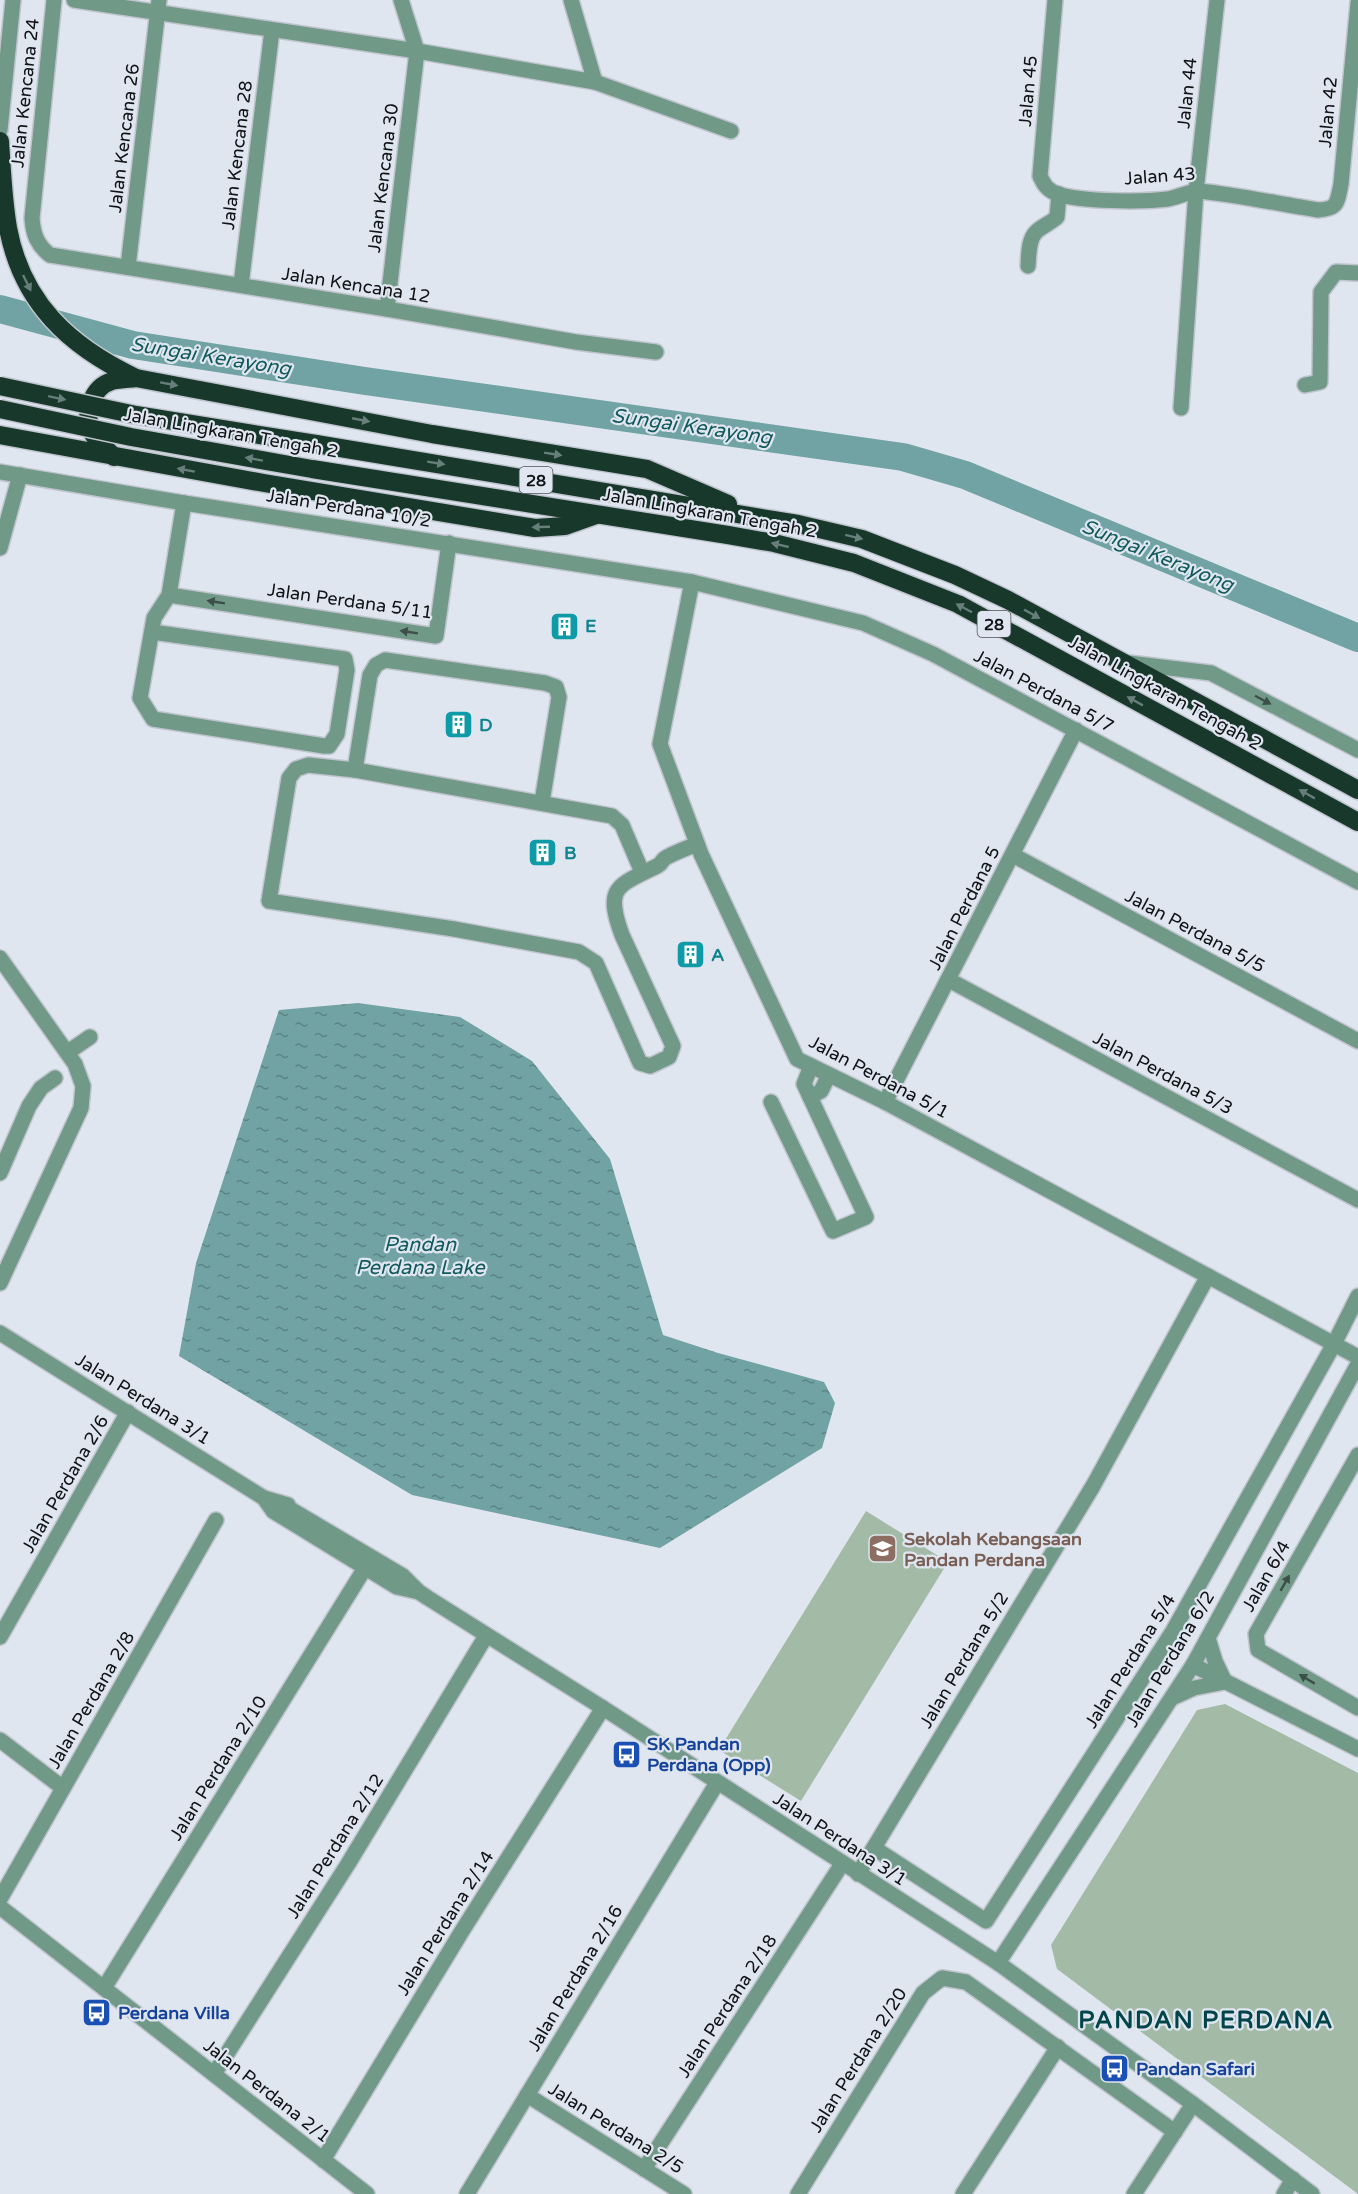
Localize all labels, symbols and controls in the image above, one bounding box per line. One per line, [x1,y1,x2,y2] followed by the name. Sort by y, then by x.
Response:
[6,17,44,169] street label: Jalan Kencana 24
[1014,54,1042,128] street label: Jalan 45
[1172,56,1202,130] street label: Jalan 44
[104,62,144,214] street label: Jalan Kencana 26
[1314,75,1342,149] street label: Jalan 42
[217,79,257,231] street label: Jalan Kencana 28
[363,102,403,254] street label: Jalan Kencana 30
[1124,163,1196,189] street label: Jalan 43
[280,262,432,308] street label: Jalan Kencana 12
[22,275,31,292] one-way arrow
[129,332,294,382] water label: Sungai Kerayong
[160,380,179,389] one-way arrow
[48,394,67,403] one-way arrow
[122,403,340,463] street label: Jalan Lingkaran Tengah 2
[610,404,775,450] water label: Sungai Kerayong
[352,416,371,425] one-way arrow
[544,450,563,459] one-way arrow
[245,454,264,463] one-way arrow
[427,459,446,468] one-way arrow
[176,465,195,474] one-way arrow
[520,467,552,493] road number: 28
[601,483,819,543] street label: Jalan Lingkaran Tengah 2
[265,484,433,532] street label: Jalan Perdana 10/2
[1078,515,1238,598] water label: Sungai Kerayong
[532,522,551,532] one-way arrow
[844,533,863,543] one-way arrow
[770,540,789,549] one-way arrow
[266,579,434,623] street label: Jalan Perdana 5/11
[206,597,225,606] one-way arrow
[955,603,972,613] one-way arrow
[1024,609,1041,619] one-way arrow
[548,610,580,642] building icon: E
[978,611,1010,637] road number: 28
[585,615,596,637] place label: E
[399,627,418,636] one-way arrow
[1064,631,1266,755] street label: Jalan Lingkaran Tengah 2
[970,645,1118,737] street label: Jalan Perdana 5/7
[1255,695,1272,705] one-way arrow
[1127,696,1144,706] one-way arrow
[442,709,474,741] building icon: D
[479,714,493,736] place label: D
[1298,789,1315,799] one-way arrow
[527,837,559,869] building icon: B
[564,842,576,864] place label: B
[923,842,1005,974] street label: Jalan Perdana 5
[1121,885,1269,977] street label: Jalan Perdana 5/5
[674,939,706,971] building icon: A
[711,944,724,966] place label: A
[1089,1027,1237,1119] street label: Jalan Perdana 5/3
[805,1031,953,1123] street label: Jalan Perdana 5/1
[355,1233,486,1280] water label: Pandan Perdana Lake
[71,1349,215,1449] street label: Jalan Perdana 3/1
[17,1411,113,1557] street label: Jalan Perdana 2/6
[904,1528,1082,1571] place label: Sekolah Kebangsaan Pandan Perdana
[867,1533,899,1565] school or university icon: Sekolah Kebangsaan Pandan Perdana
[1237,1537,1295,1615] street label: Jalan 6/4
[1280,1574,1290,1591] one-way arrow
[1121,1587,1219,1731] street label: Jalan Perdana 6/2
[915,1588,1013,1732] street label: Jalan Perdana 5/2
[1080,1590,1180,1732] street label: Jalan Perdana 5/4
[43,1627,139,1773] street label: Jalan Perdana 2/8
[1298,1674,1315,1684] one-way arrow
[165,1692,271,1844] street label: Jalan Perdana 2/10
[647,1733,771,1776] place label: SK Pandan Perdana (Opp)
[610,1738,642,1770] bus stop icon: SK Pandan Perdana (Opp)
[282,1770,388,1922] street label: Jalan Perdana 2/12
[769,1788,911,1890] street label: Jalan Perdana 3/1
[392,1847,498,1999] street label: Jalan Perdana 2/14
[523,1901,627,2055] street label: Jalan Perdana 2/16
[672,1930,782,2082] street label: Jalan Perdana 2/18
[805,1984,911,2136] street label: Jalan Perdana 2/20
[81,1997,113,2029] bus stop icon: Perdana Villa
[118,2002,230,2024] place label: Perdana Villa
[1078,2006,1334,2035] district label: PANDAN PERDANA
[199,2035,335,2147] street label: Jalan Perdana 2/1
[1099,2053,1131,2085] bus stop icon: Pandan Safari
[1136,2058,1255,2080] place label: Pandan Safari
[544,2078,688,2178] street label: Jalan Perdana 2/5

